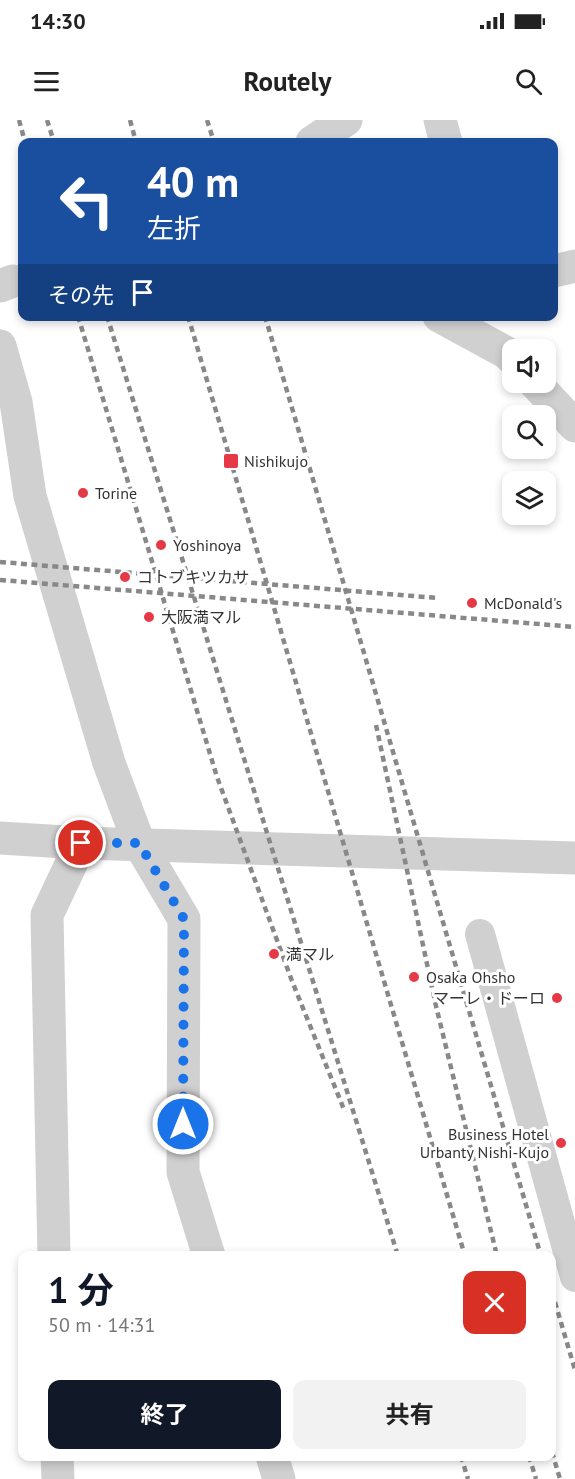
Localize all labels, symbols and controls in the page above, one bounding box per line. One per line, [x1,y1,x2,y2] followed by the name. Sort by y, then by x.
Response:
[30,7,86,35] text: 14:30
[244,64,331,98] text: Routely
[30,65,63,98] icon: menu
[512,65,545,98] icon: search
[147,154,239,209] text: 40 m
[48,162,126,240] icon: left
[147,211,201,245] text: 左折
[126,276,159,309] icon: arrive
[48,281,114,309] text: その先
[502,339,556,525] map controls
[502,339,556,393] button: sound
[502,405,556,459] button: search
[244,451,308,471] place label: Nishikujo
[222,452,240,470] marker: Nishikujo
[502,471,556,525] button: layers
[95,483,137,503] place label: Torine
[76,486,90,500] marker: Torine
[173,535,241,555] place label: Yoshinoya
[154,538,168,552] marker: Yoshinoya
[137,567,249,587] place label: コトブキツカサ
[118,570,132,584] marker: コトブキツカサ
[484,593,562,613] place label: McDonald's
[465,596,479,610] marker: McDonald's
[161,607,241,627] place label: 大阪満マル
[142,610,156,624] marker: 大阪満マル
[55,817,106,868] pin
[64,826,97,859] icon: arrive
[286,944,334,964] place label: 満マル
[267,947,281,961] marker: 満マル
[426,967,515,987] place label: Osaka Ohsho
[407,970,421,984] marker: Osaka Ohsho
[433,988,545,1008] place label: マーレ・ドーロ
[550,991,564,1005] marker: マーレ・ドーロ
[151,1092,215,1156] position arrow
[420,1124,549,1162] place label: Business Hotel Urbanty Nishi-Kujo
[554,1136,568,1150] marker: Business Hotel Urbanty Nishi-Kujo
[48,1266,114,1313] text: 1 分
[463,1271,526,1334] button: close
[48,1312,155,1338] text: 50 m · 14:31
[48,1380,281,1449] button: 終了
[293,1380,526,1449] button: 共有

